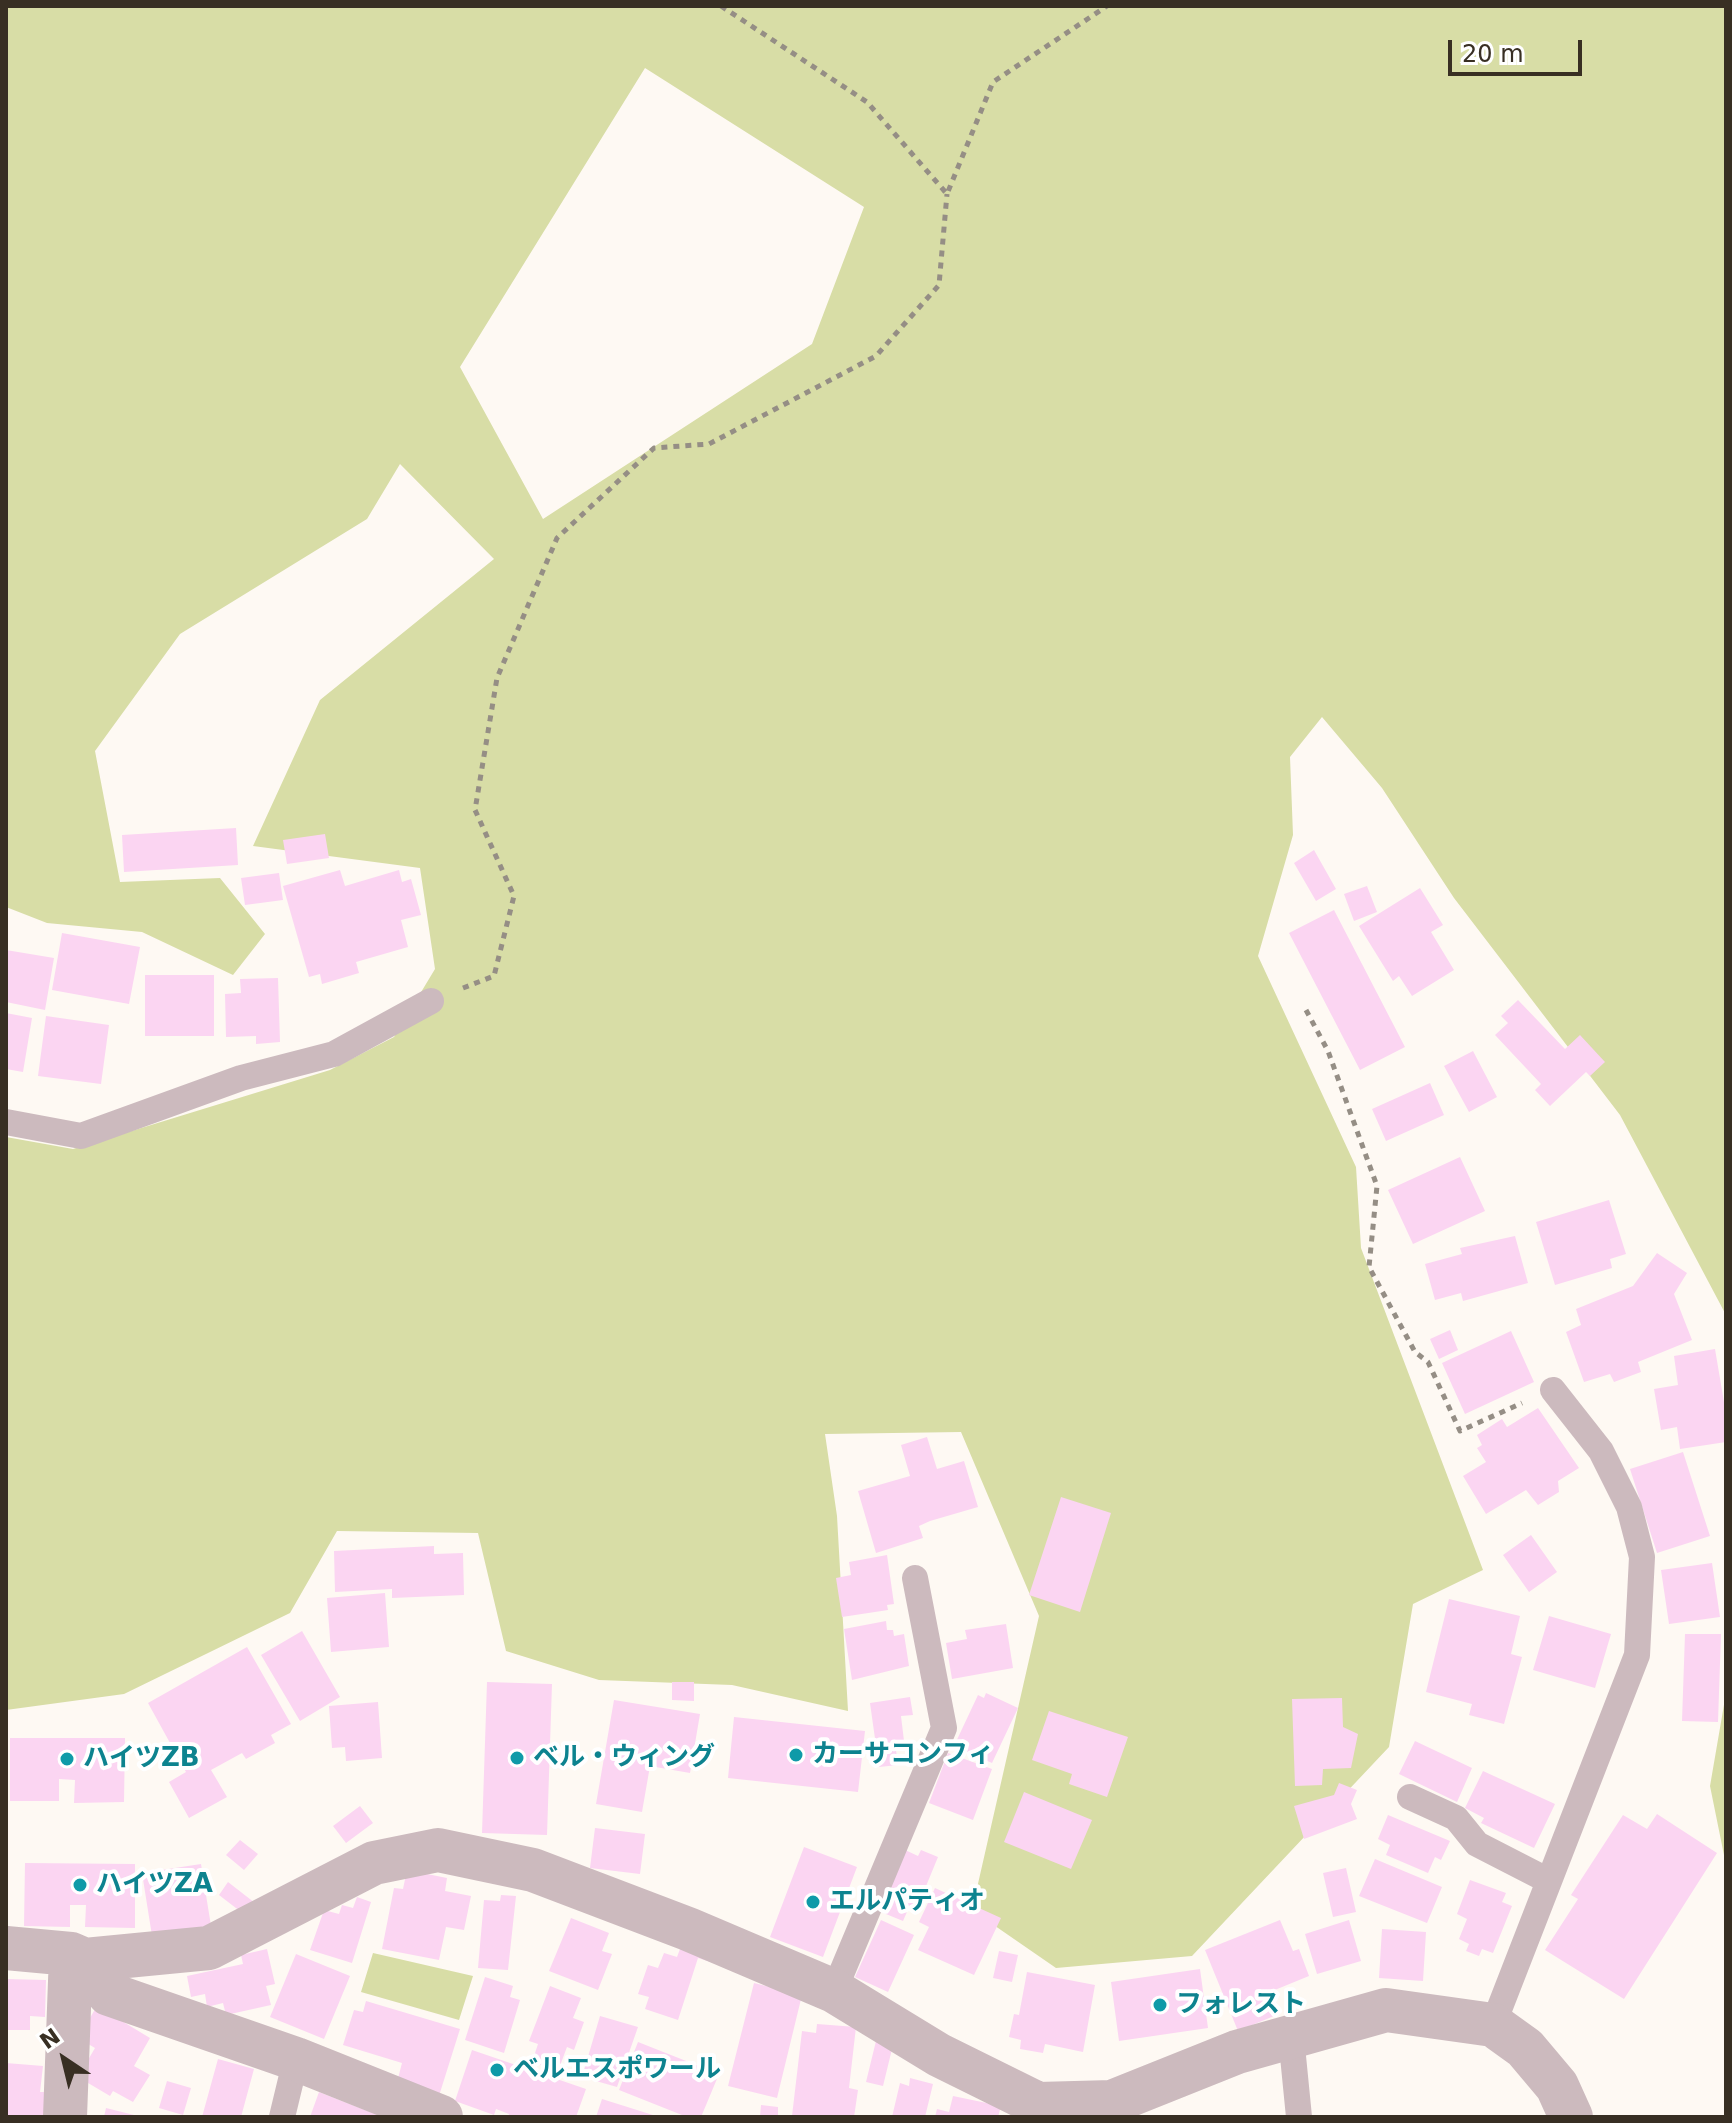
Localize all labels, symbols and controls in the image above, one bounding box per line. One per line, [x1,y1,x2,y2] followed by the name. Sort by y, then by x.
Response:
[1452,24,1586,74] scale bar
[1462,40,1524,68] text: 20 m
[812,1739,994,1771] place label: カーサコンフィ
[533,1742,715,1774] place label: ベル・ウィング
[83,1743,200,1775] place label: ハイツZB
[787,1746,805,1764] marker: カーサコンフィ
[508,1749,526,1767] marker: ベル・ウィング
[58,1750,76,1768] marker: ハイツZB
[96,1869,213,1901] place label: ハイツZA
[71,1876,89,1894] marker: ハイツZA
[829,1886,985,1918] place label: エルパティオ
[804,1893,822,1911] marker: エルパティオ
[1176,1989,1306,2021] place label: フォレスト
[1151,1996,1169,2014] marker: フォレスト
[24,2019,104,2099] north arrow
[35,2023,65,2054] text: N
[513,2054,721,2086] place label: ベルエスポワール
[488,2061,506,2079] marker: ベルエスポワール

